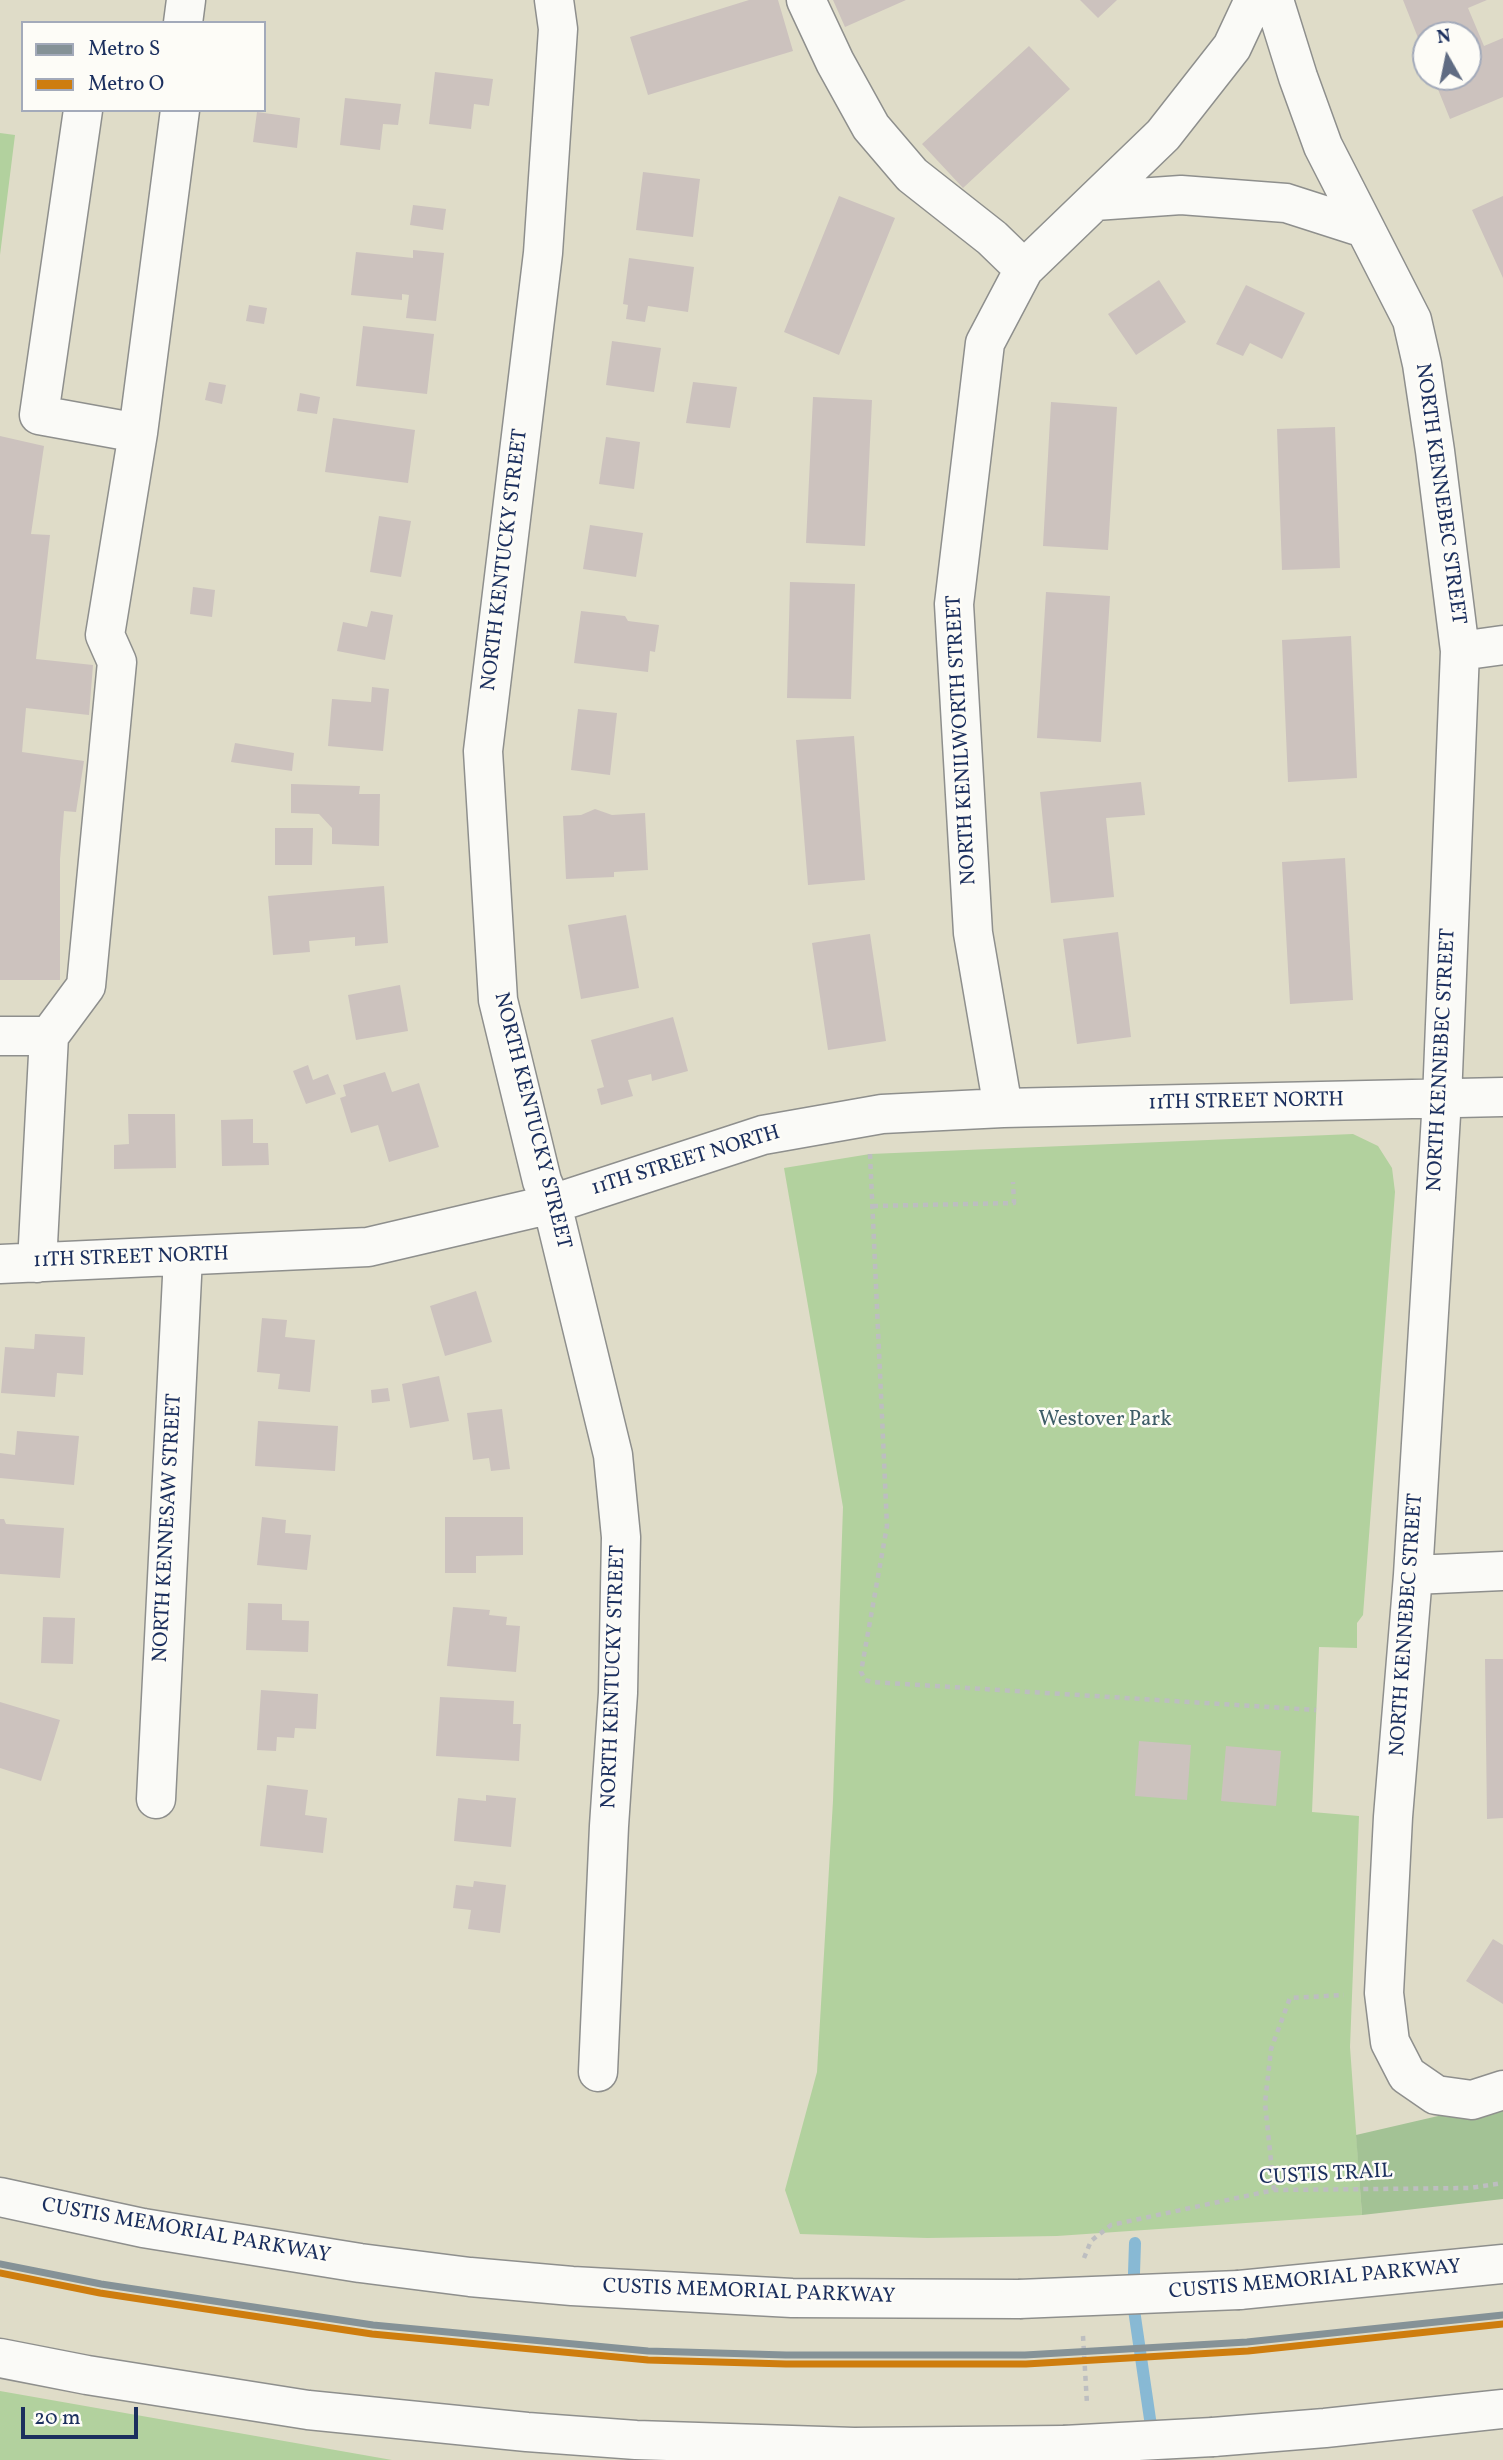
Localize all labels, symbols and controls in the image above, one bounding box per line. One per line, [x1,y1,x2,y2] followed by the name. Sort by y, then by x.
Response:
[21,21,266,112] legend
[1412,21,1482,91] north arrow
[1435,23,1453,51] text: N
[88,35,160,64] text: Metro S
[88,70,164,99] text: Metro O
[1408,362,1470,626] street label: NORTH KENNEBEC STREET
[477,428,535,692] street label: NORTH KENTUCKY STREET
[943,594,983,886] street label: NORTH KENILWORTH STREET
[1424,928,1462,1192] street label: NORTH KENNEBEC STREET
[487,990,575,1252] street label: NORTH KENTUCKY STREET
[1148,1089,1344,1117] street label: 11TH STREET NORTH
[589,1121,783,1203] street label: 11TH STREET NORTH
[33,1243,229,1275] street label: 11TH STREET NORTH
[149,1393,189,1663] street label: NORTH KENNESAW STREET
[1038,1408,1172,1434] park label: Westover Park
[1386,1493,1430,1757] street label: NORTH KENNEBEC STREET
[598,1545,632,1809] street label: NORTH KENTUCKY STREET
[1259,2160,1393,2192] street label: CUSTIS TRAIL
[40,2194,332,2270] street label: CUSTIS MEMORIAL PARKWAY
[1168,2256,1462,2306] street label: CUSTIS MEMORIAL PARKWAY
[602,2275,896,2311] street label: CUSTIS MEMORIAL PARKWAY
[24,2394,142,2438] scale bar
[34,2404,80,2433] text: 20 m

